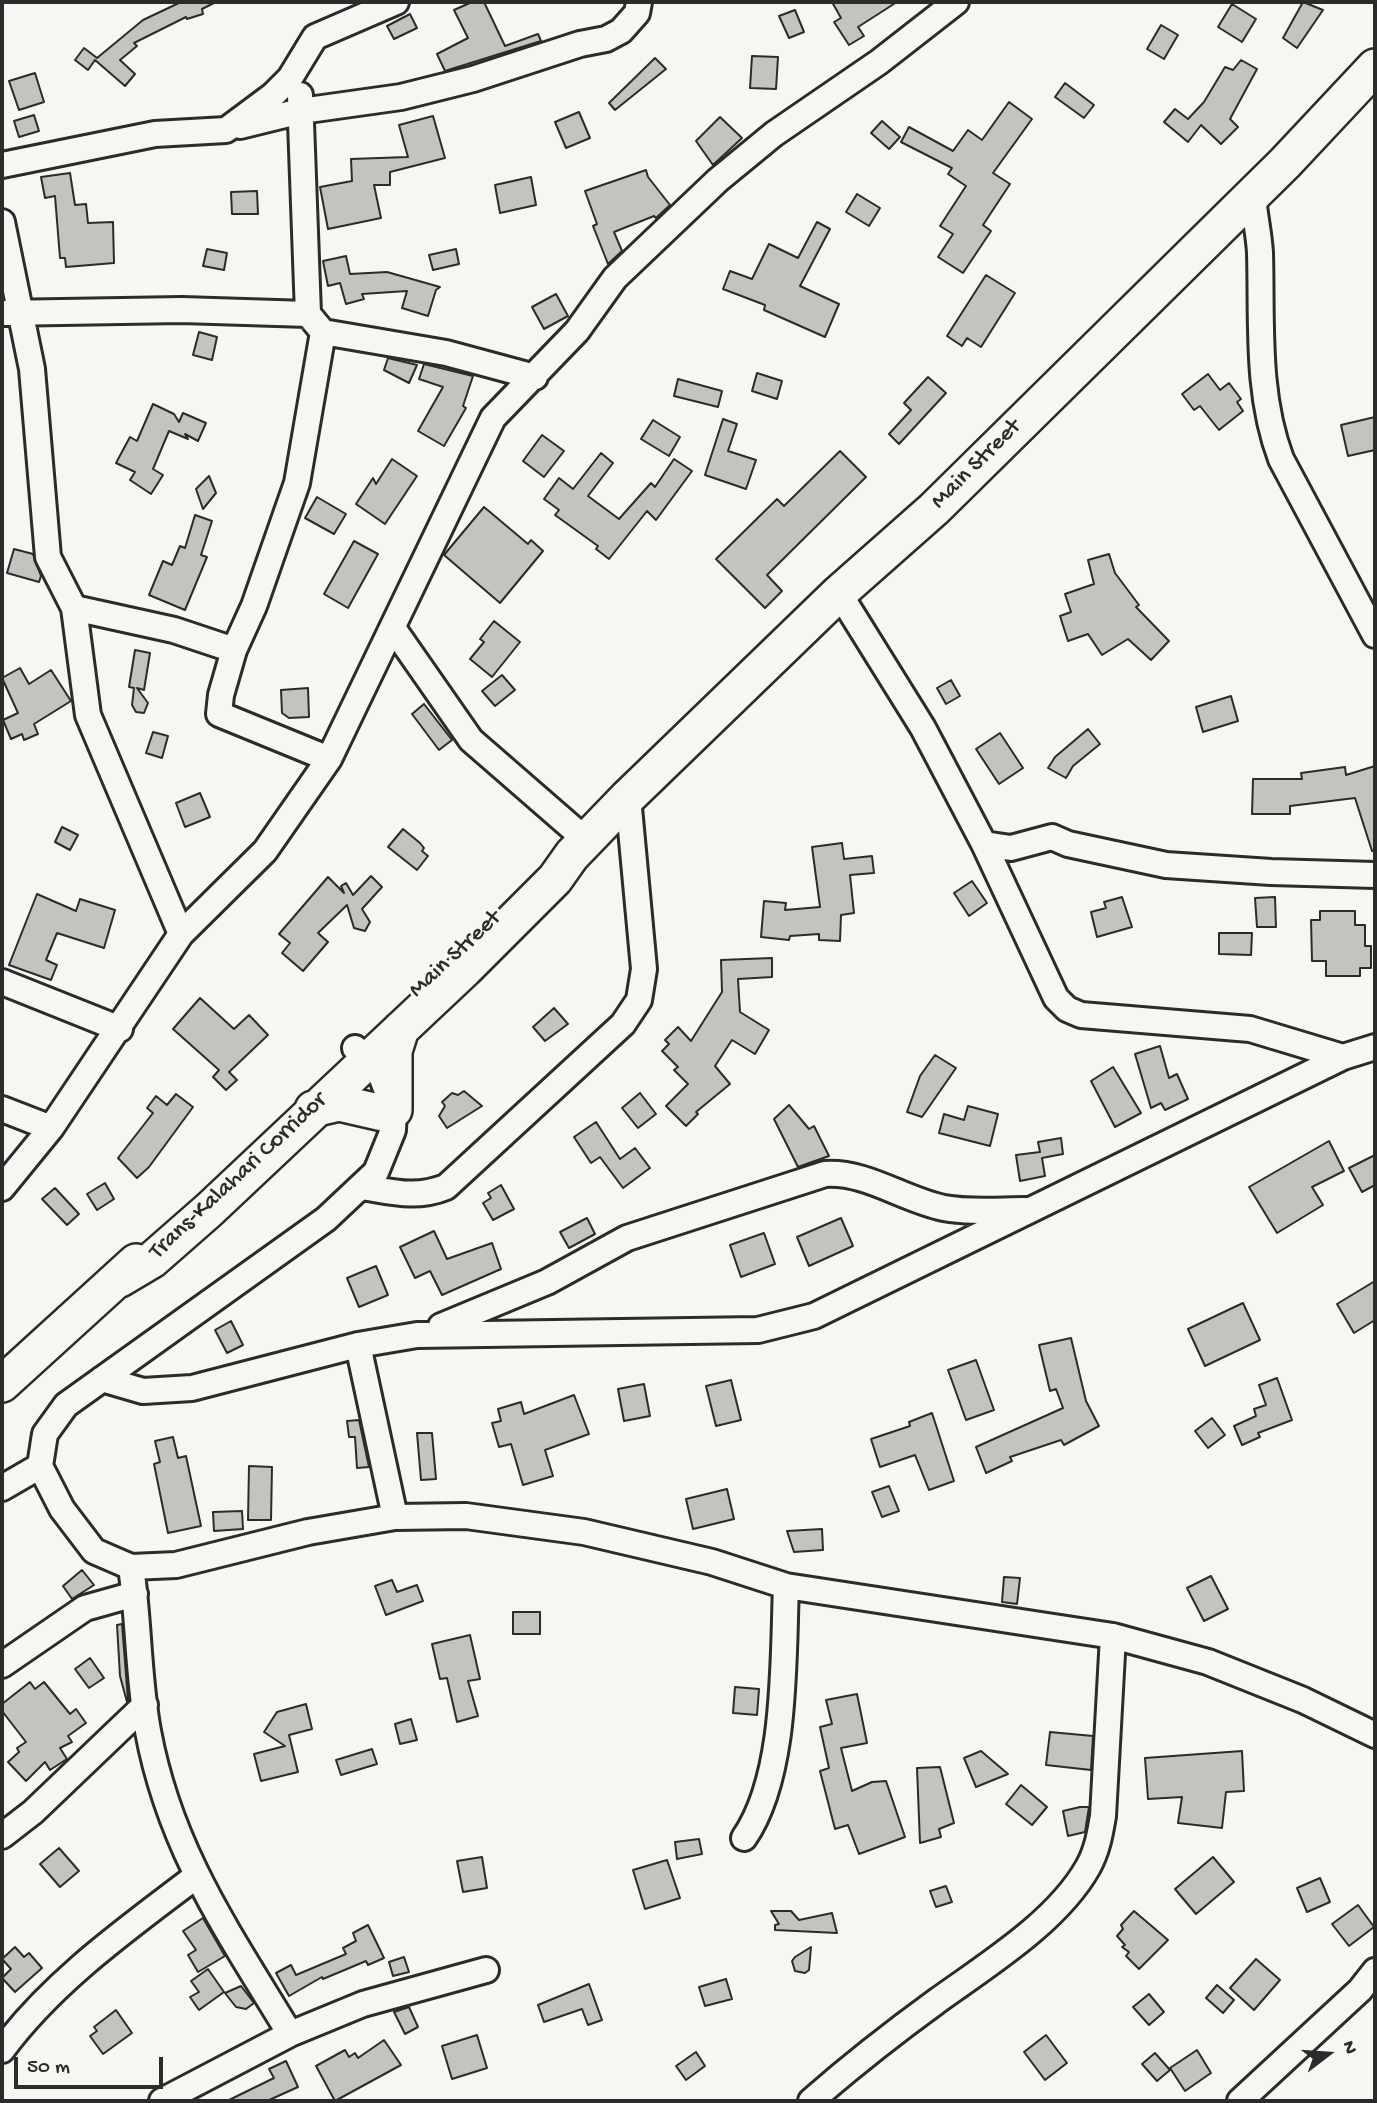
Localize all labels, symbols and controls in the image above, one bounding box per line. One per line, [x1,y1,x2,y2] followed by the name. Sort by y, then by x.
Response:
[926,414,1028,516] street label: Main Street
[404,905,508,1005] street label: Main Street
[144,1087,334,1267] street label: Trans-Kalahari Corridor
[1293,2019,1363,2089] north arrow
[1336,2038,1361,2057] text: N
[18,2044,166,2088] scale bar
[27,2056,70,2081] text: 50 m

